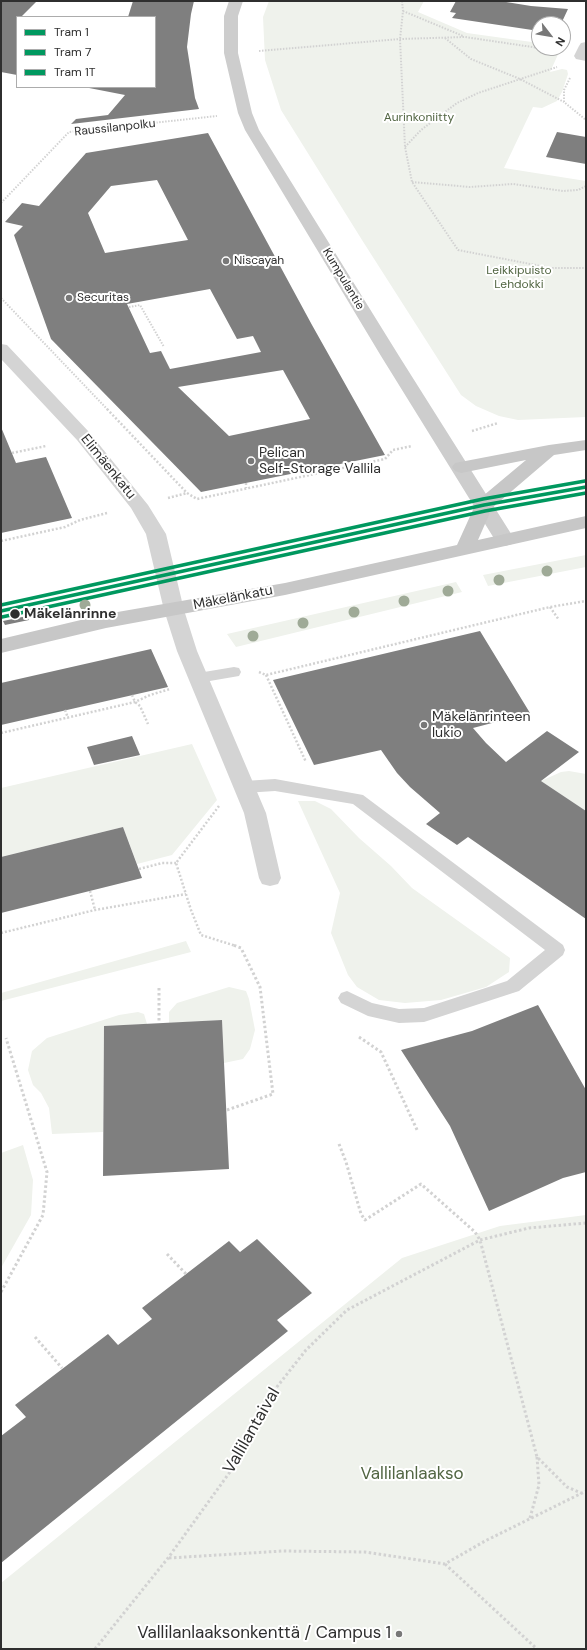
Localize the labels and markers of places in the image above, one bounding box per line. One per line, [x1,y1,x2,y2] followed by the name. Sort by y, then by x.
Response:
[234,254,284,268] place label: Niscayah
[221,256,231,266] marker: Niscayah
[77,291,129,305] place label: Securitas
[64,293,74,303] marker: Securitas
[259,445,381,478] place label: Pelican Self-Storage Vallila
[246,456,256,466] marker: Pelican Self-Storage Vallila
[24,606,116,622] place label: Mäkelänrinne
[8,607,22,621] marker: Mäkelänrinne
[432,709,530,742] place label: Mäkelänrinteen lukio
[419,720,429,730] marker: Mäkelänrinteen lukio
[137,1624,391,1644] place label: Vallilanlaaksonkenttä / Campus 1
[394,1629,404,1639] marker: Vallilanlaaksonkenttä / Campus 1

